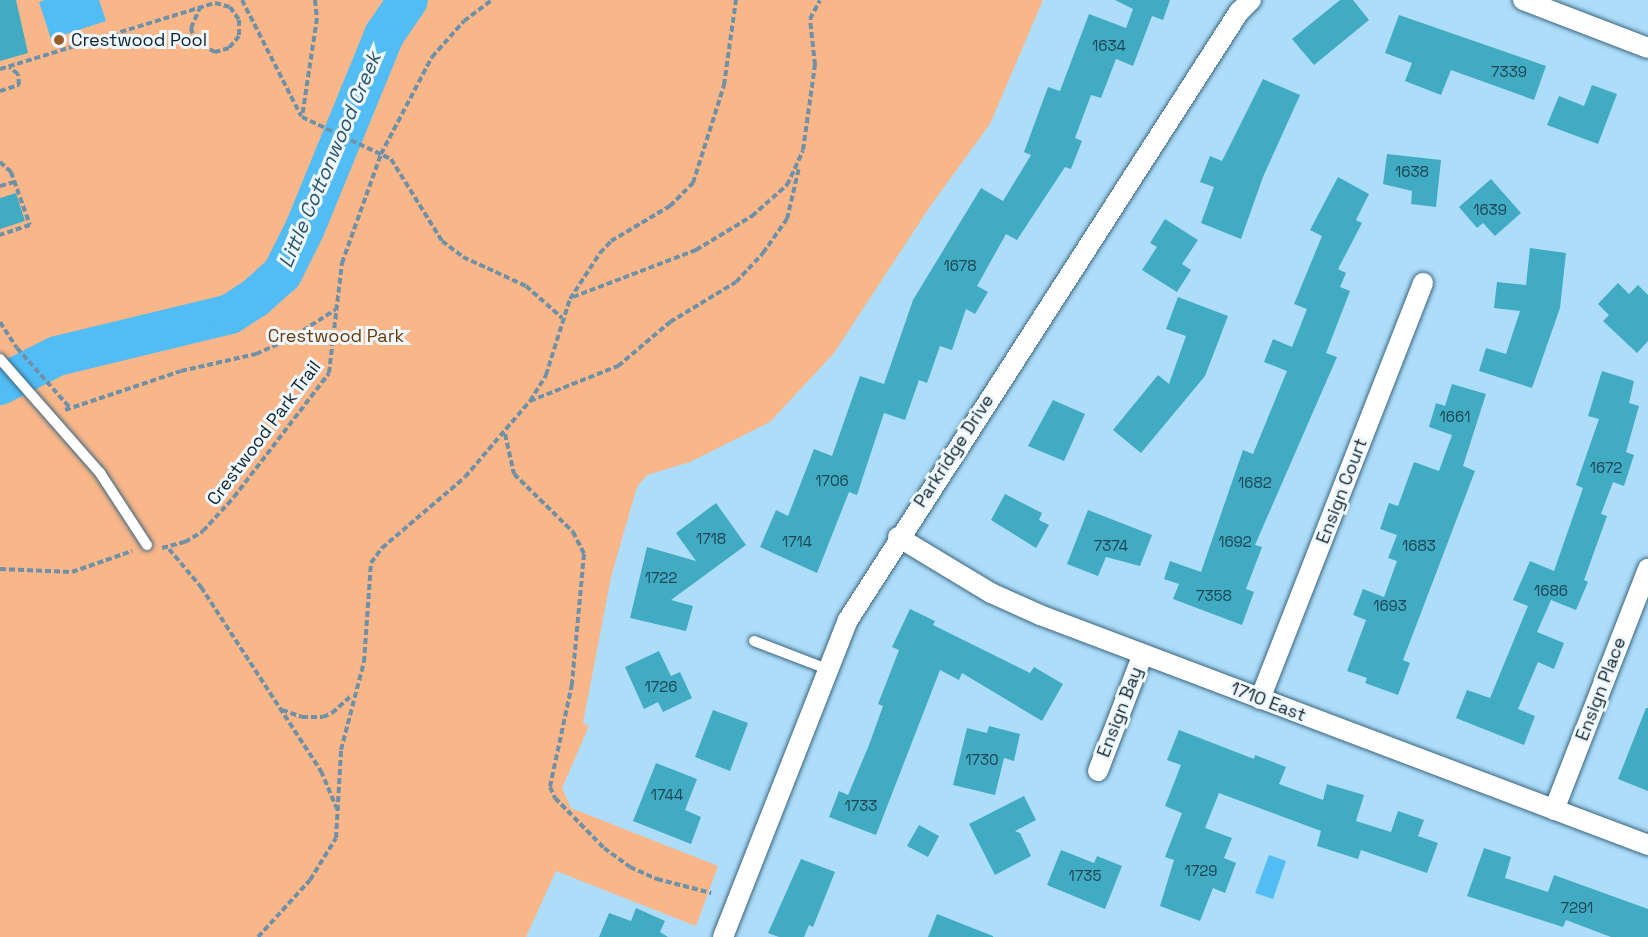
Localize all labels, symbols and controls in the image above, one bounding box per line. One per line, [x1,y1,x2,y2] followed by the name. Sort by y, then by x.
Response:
[71,29,207,51] place label: Crestwood Pool
[52,33,66,47] marker: Crestwood Pool
[1092,37,1126,55] house number: 1634
[274,49,386,271] water label: Little Cottonwood Creek
[1491,63,1527,81] house number: 7339
[1395,163,1429,181] house number: 1638
[1473,201,1507,219] house number: 1639
[944,257,976,275] house number: 1678
[268,325,404,347] park label: Crestwood Park
[202,356,326,510] street label: Crestwood Park Trail
[909,391,999,511] street label: Parkridge Drive
[1440,408,1470,426] house number: 1661
[1312,435,1372,547] street label: Ensign Court
[1590,459,1622,477] house number: 1672
[815,472,849,490] house number: 1706
[1238,474,1272,492] house number: 1682
[696,530,726,548] house number: 1718
[782,533,812,551] house number: 1714
[1218,533,1252,551] house number: 1692
[1094,537,1128,555] house number: 7374
[1402,537,1436,555] house number: 1683
[645,569,677,587] house number: 1722
[1534,582,1568,600] house number: 1686
[1196,587,1232,605] house number: 7358
[1373,597,1407,615] house number: 1693
[1571,634,1631,744] street label: Ensign Place
[1093,664,1147,760] street label: Ensign Bay
[645,678,677,696] house number: 1726
[1227,678,1309,726] street label: 1710 East
[965,751,999,769] house number: 1730
[651,786,683,804] house number: 1744
[845,797,877,815] house number: 1733
[1185,862,1217,880] house number: 1729
[1069,867,1101,885] house number: 1735
[1561,899,1593,917] house number: 7291

